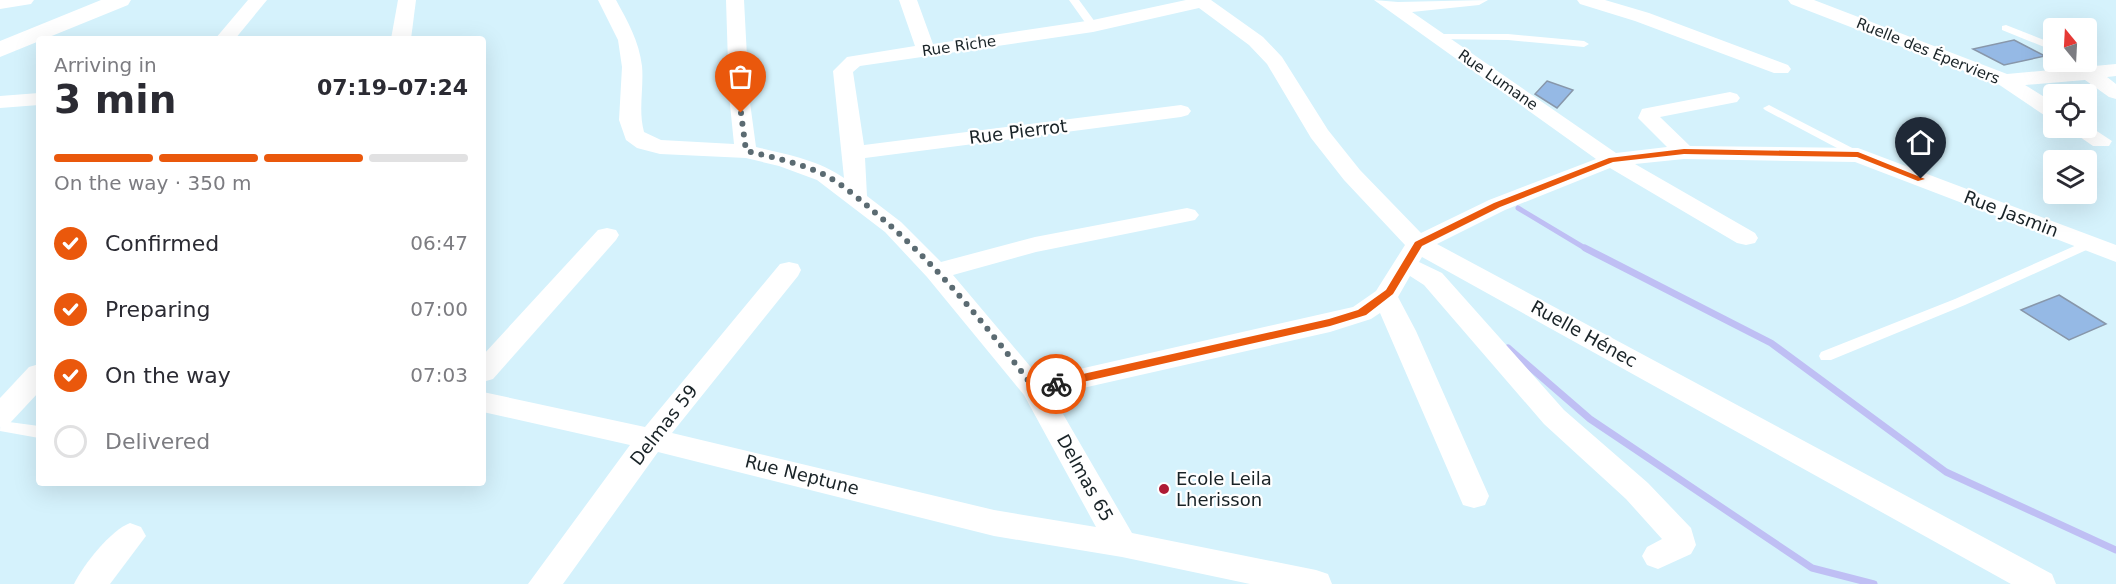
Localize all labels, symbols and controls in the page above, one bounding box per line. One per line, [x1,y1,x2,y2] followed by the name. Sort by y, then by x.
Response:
[1854,13,2003,88] street label: Ruelle des Éperviers
[2043,18,2097,72] north arrow
[2043,18,2097,204] map controls
[921,32,997,60] street label: Rue Riche
[1455,46,1541,114] street label: Rue Lumane
[715,51,766,113] pin
[54,53,157,77] text: Arriving in
[724,60,757,93] icon: bag
[317,75,468,100] text: 07:19–07:24
[54,77,176,122] text: 3 min
[2043,84,2097,138] button: locate
[968,115,1068,148] street label: Rue Pierrot
[1895,117,1946,179] pin
[1904,126,1937,159] icon: home
[2043,150,2097,204] button: layers
[54,171,252,195] text: On the way · 350 m
[1961,186,2061,241] street label: Rue Jasmin
[54,227,87,260] icon: check
[105,231,219,256] text: Confirmed
[410,231,468,255] text: 06:47
[54,293,87,326] icon: check
[1528,296,1641,371] street label: Ruelle Hénec
[105,297,211,322] text: Preparing
[410,297,468,321] text: 07:00
[1026,354,1086,414] courier
[54,359,87,392] icon: check
[105,363,231,388] text: On the way
[410,363,468,387] text: 07:03
[1040,368,1073,401] icon: bike
[626,380,702,469] street label: Delmas 59
[105,429,210,454] text: Delivered
[1053,430,1118,525] street label: Delmas 65
[743,450,861,499] street label: Rue Neptune
[1176,468,1272,510] place label: Ecole Leila Lherisson
[1157,482,1171,496] marker: Ecole Leila Lherisson

